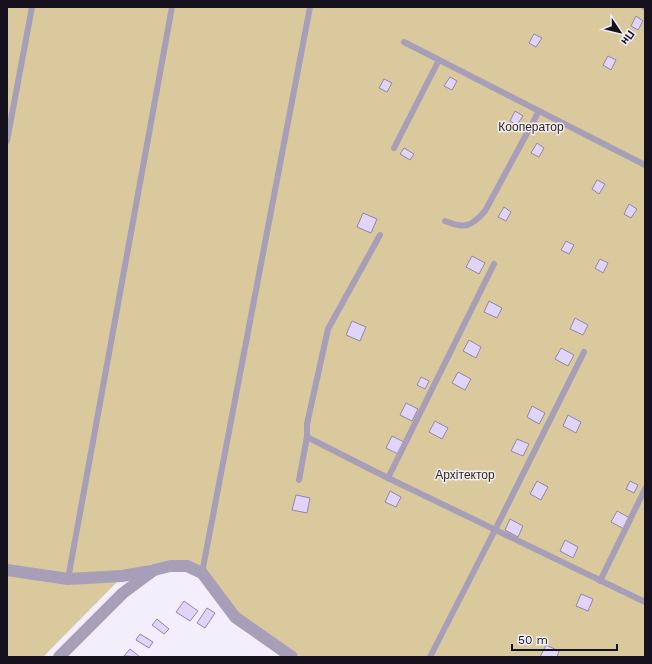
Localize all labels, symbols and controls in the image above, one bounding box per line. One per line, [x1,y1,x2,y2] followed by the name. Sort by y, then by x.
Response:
[600,12,640,52] north arrow
[618,28,637,47] text: Пн
[498,120,564,134] park label: Кооператор
[435,468,495,482] park label: Архітектор
[512,626,617,652] scale bar
[518,633,548,647] text: 50 m

